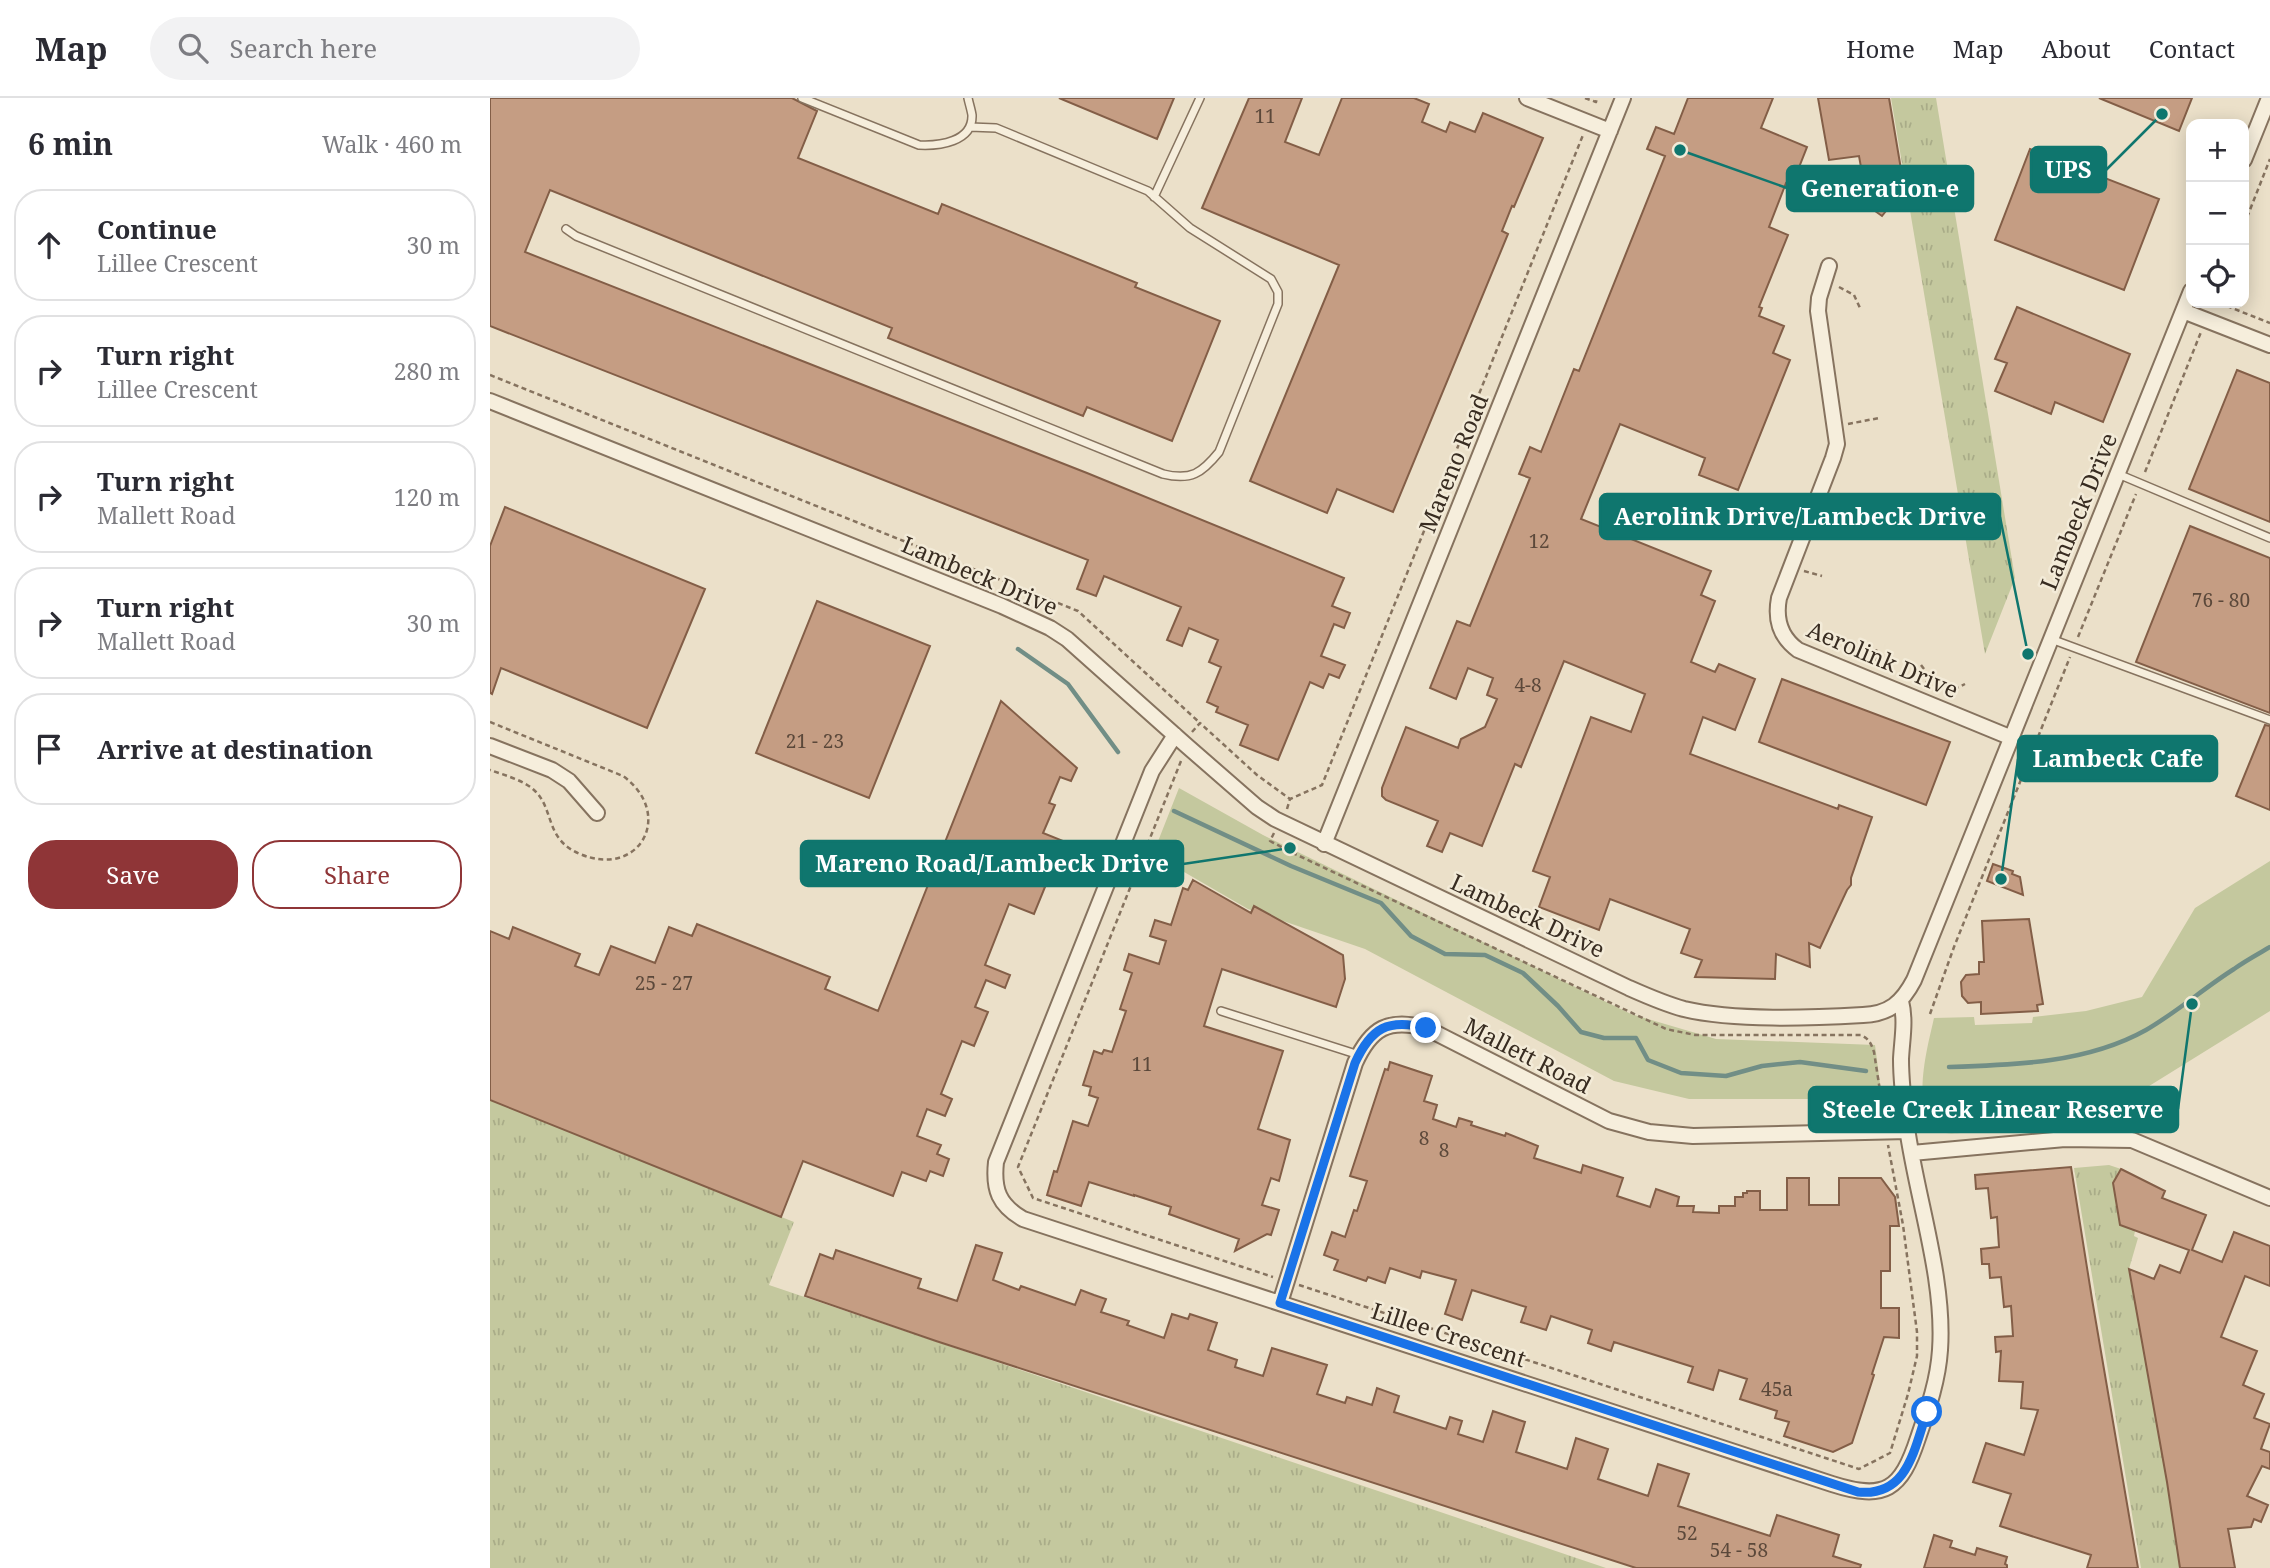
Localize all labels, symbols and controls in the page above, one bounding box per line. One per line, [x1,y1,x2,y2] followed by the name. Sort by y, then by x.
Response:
[150,17,640,80] search box
[35,26,108,71] text: Map
[174,29,212,67] icon: search
[230,30,377,66] text: Search here
[1846,32,1915,65] text: Home
[1953,32,2004,65] text: Map
[2042,32,2111,65] text: About
[2149,32,2235,65] text: Contact
[1254,103,1276,129] house number: 11
[2186,119,2249,308] map controls
[2186,119,2249,182] button: +
[28,123,113,164] text: 6 min
[322,128,462,160] text: Walk · 460 m
[2031,147,2106,192] callout: UPS
[2044,152,2092,185] text: UPS
[1787,166,1973,211] callout: Generation-e
[1801,171,1959,204] text: Generation-e
[2186,182,2249,245] button: −
[97,211,217,247] text: Continue
[30,226,68,264] icon: ahead
[407,229,460,261] text: 30 m
[2186,245,2249,308] button: locate
[97,247,258,279] text: Lillee Crescent
[97,337,234,373] text: Turn right
[30,352,68,390] icon: right
[394,355,460,387] text: 280 m
[97,373,258,405] text: Lillee Crescent
[1411,389,1495,537] street label: Mareno Road
[2032,428,2124,594] street label: Lambeck Drive
[97,463,234,499] text: Turn right
[30,478,68,516] icon: right
[394,481,460,513] text: 120 m
[1600,494,2000,539] callout: Aerolink Drive/Lambeck Drive
[97,499,236,531] text: Mallett Road
[1614,499,1986,532] text: Aerolink Drive/Lambeck Drive
[897,528,1063,622] street label: Lambeck Drive
[1528,528,1550,554] house number: 12
[2192,587,2250,613] house number: 76 - 80
[97,589,234,625] text: Turn right
[30,604,68,642] icon: right
[407,607,460,639] text: 30 m
[1802,613,1964,705] street label: Aerolink Drive
[97,625,236,657] text: Mallett Road
[1514,672,1542,698] house number: 4-8
[786,728,844,754] house number: 21 - 23
[30,730,68,768] icon: arrive
[97,731,373,767] text: Arrive at destination
[2018,736,2217,781] callout: Lambeck Cafe
[2032,741,2204,774] text: Lambeck Cafe
[28,840,238,909] button: Save
[252,840,462,909] button: Share
[801,841,1183,886] callout: Mareno Road/Lambeck Drive
[815,846,1169,879] text: Mareno Road/Lambeck Drive
[1446,865,1610,965] street label: Lambeck Drive
[635,970,693,996] house number: 25 - 27
[1459,1009,1597,1101] street label: Mallett Road
[1410,1012,1441,1043] route end
[1131,1051,1153,1077] house number: 11
[1809,1087,2178,1132] callout: Steele Creek Linear Reserve
[1822,1092,2164,1125] text: Steele Creek Linear Reserve
[1419,1125,1429,1151] house number: 8
[1439,1137,1449,1163] house number: 8
[1368,1294,1530,1374] street label: Lillee Crescent
[1761,1376,1793,1402] house number: 45a
[1911,1396,1942,1427] route start
[1676,1520,1698,1546] house number: 52
[1710,1537,1768,1563] house number: 54 - 58

